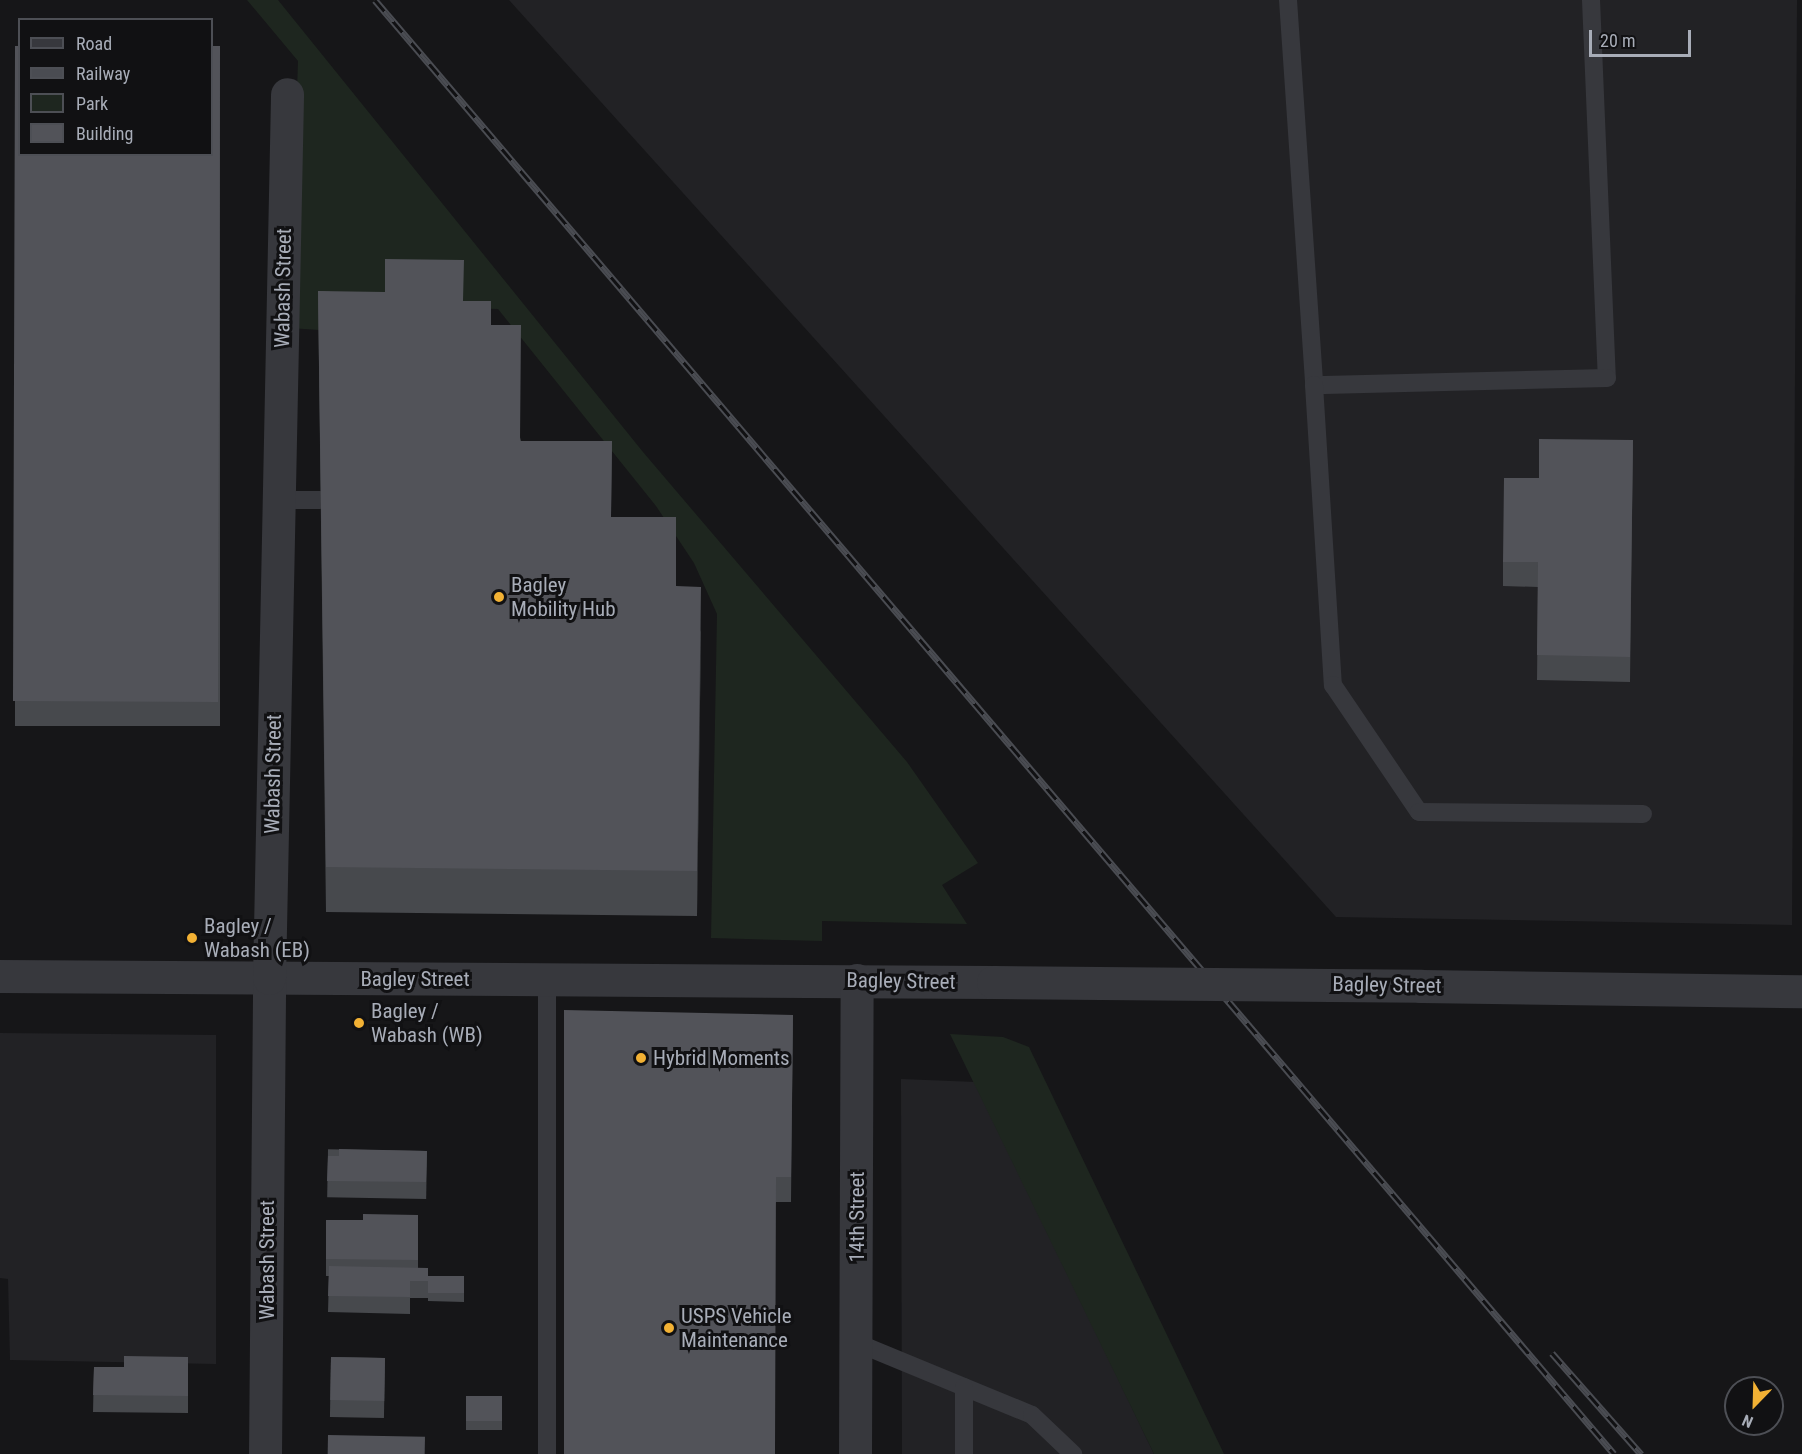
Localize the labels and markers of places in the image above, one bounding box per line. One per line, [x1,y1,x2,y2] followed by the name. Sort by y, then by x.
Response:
[511,572,616,622] place label: Bagley Mobility Hub
[492,590,506,604] marker: Bagley Mobility Hub
[204,913,310,963] place label: Bagley / Wabash (EB)
[185,931,199,945] marker: Bagley / Wabash (EB)
[371,998,483,1048] place label: Bagley / Wabash (WB)
[352,1016,366,1030] marker: Bagley / Wabash (WB)
[653,1045,790,1071] place label: Hybrid Moments
[634,1051,648,1065] marker: Hybrid Moments
[681,1303,792,1353] place label: USPS Vehicle Maintenance
[662,1321,676,1335] marker: USPS Vehicle Maintenance

